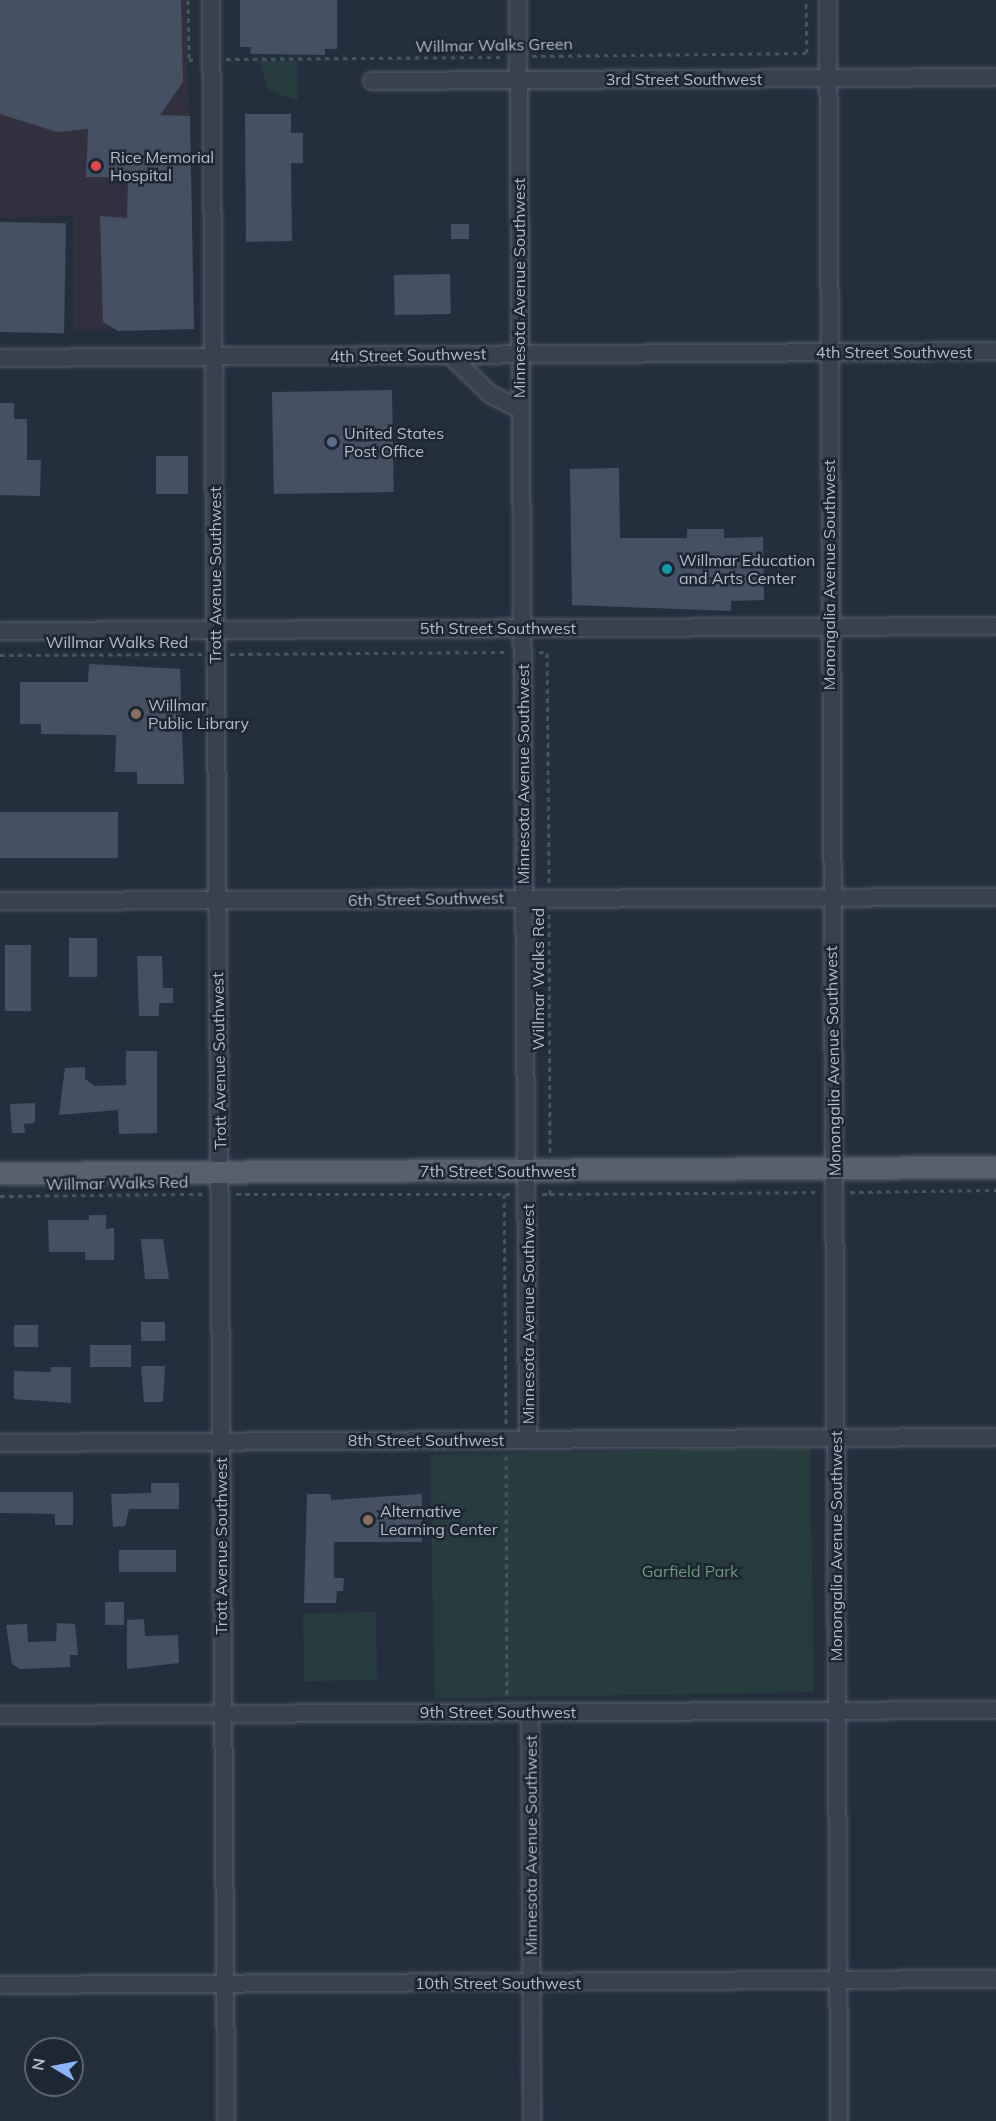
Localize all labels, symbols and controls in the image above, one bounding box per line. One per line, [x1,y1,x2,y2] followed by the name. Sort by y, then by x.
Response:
[415,34,573,56] street label: Willmar Walks Green
[606,69,762,89] street label: 3rd Street Southwest
[110,147,214,185] place label: Rice Memorial Hospital
[87,157,105,175] marker: Rice Memorial Hospital
[509,178,529,398] street label: Minnesota Avenue Southwest
[816,342,972,362] street label: 4th Street Southwest
[330,344,486,366] street label: 4th Street Southwest
[344,423,444,461] place label: United States Post Office
[325,435,339,449] marker: United States Post Office
[819,460,839,690] street label: Monongalia Avenue Southwest
[205,486,225,664] street label: Trott Avenue Southwest
[679,550,815,588] place label: Willmar Education and Arts Center
[660,562,674,576] marker: Willmar Education and Arts Center
[420,618,576,638] street label: 5th Street Southwest
[46,632,188,652] street label: Willmar Walks Red
[513,664,533,884] street label: Minnesota Avenue Southwest
[148,695,249,733] place label: Willmar Public Library
[129,707,143,721] marker: Willmar Public Library
[348,888,504,910] street label: 6th Street Southwest
[528,908,548,1050] street label: Willmar Walks Red
[821,946,845,1176] street label: Monongalia Avenue Southwest
[208,972,230,1150] street label: Trott Avenue Southwest
[420,1161,576,1181] street label: 7th Street Southwest
[46,1172,188,1194] street label: Willmar Walks Red
[518,1204,538,1424] street label: Minnesota Avenue Southwest
[348,1430,504,1450] street label: 8th Street Southwest
[826,1431,846,1661] street label: Monongalia Avenue Southwest
[211,1457,231,1635] street label: Trott Avenue Southwest
[380,1501,498,1539] place label: Alternative Learning Center
[361,1513,375,1527] marker: Alternative Learning Center
[642,1561,738,1581] park label: Garfield Park
[420,1702,576,1722] street label: 9th Street Southwest
[521,1735,541,1955] street label: Minnesota Avenue Southwest
[415,1973,581,1993] street label: 10th Street Southwest
[24,2037,84,2097] north arrow
[27,2057,49,2072] text: N

